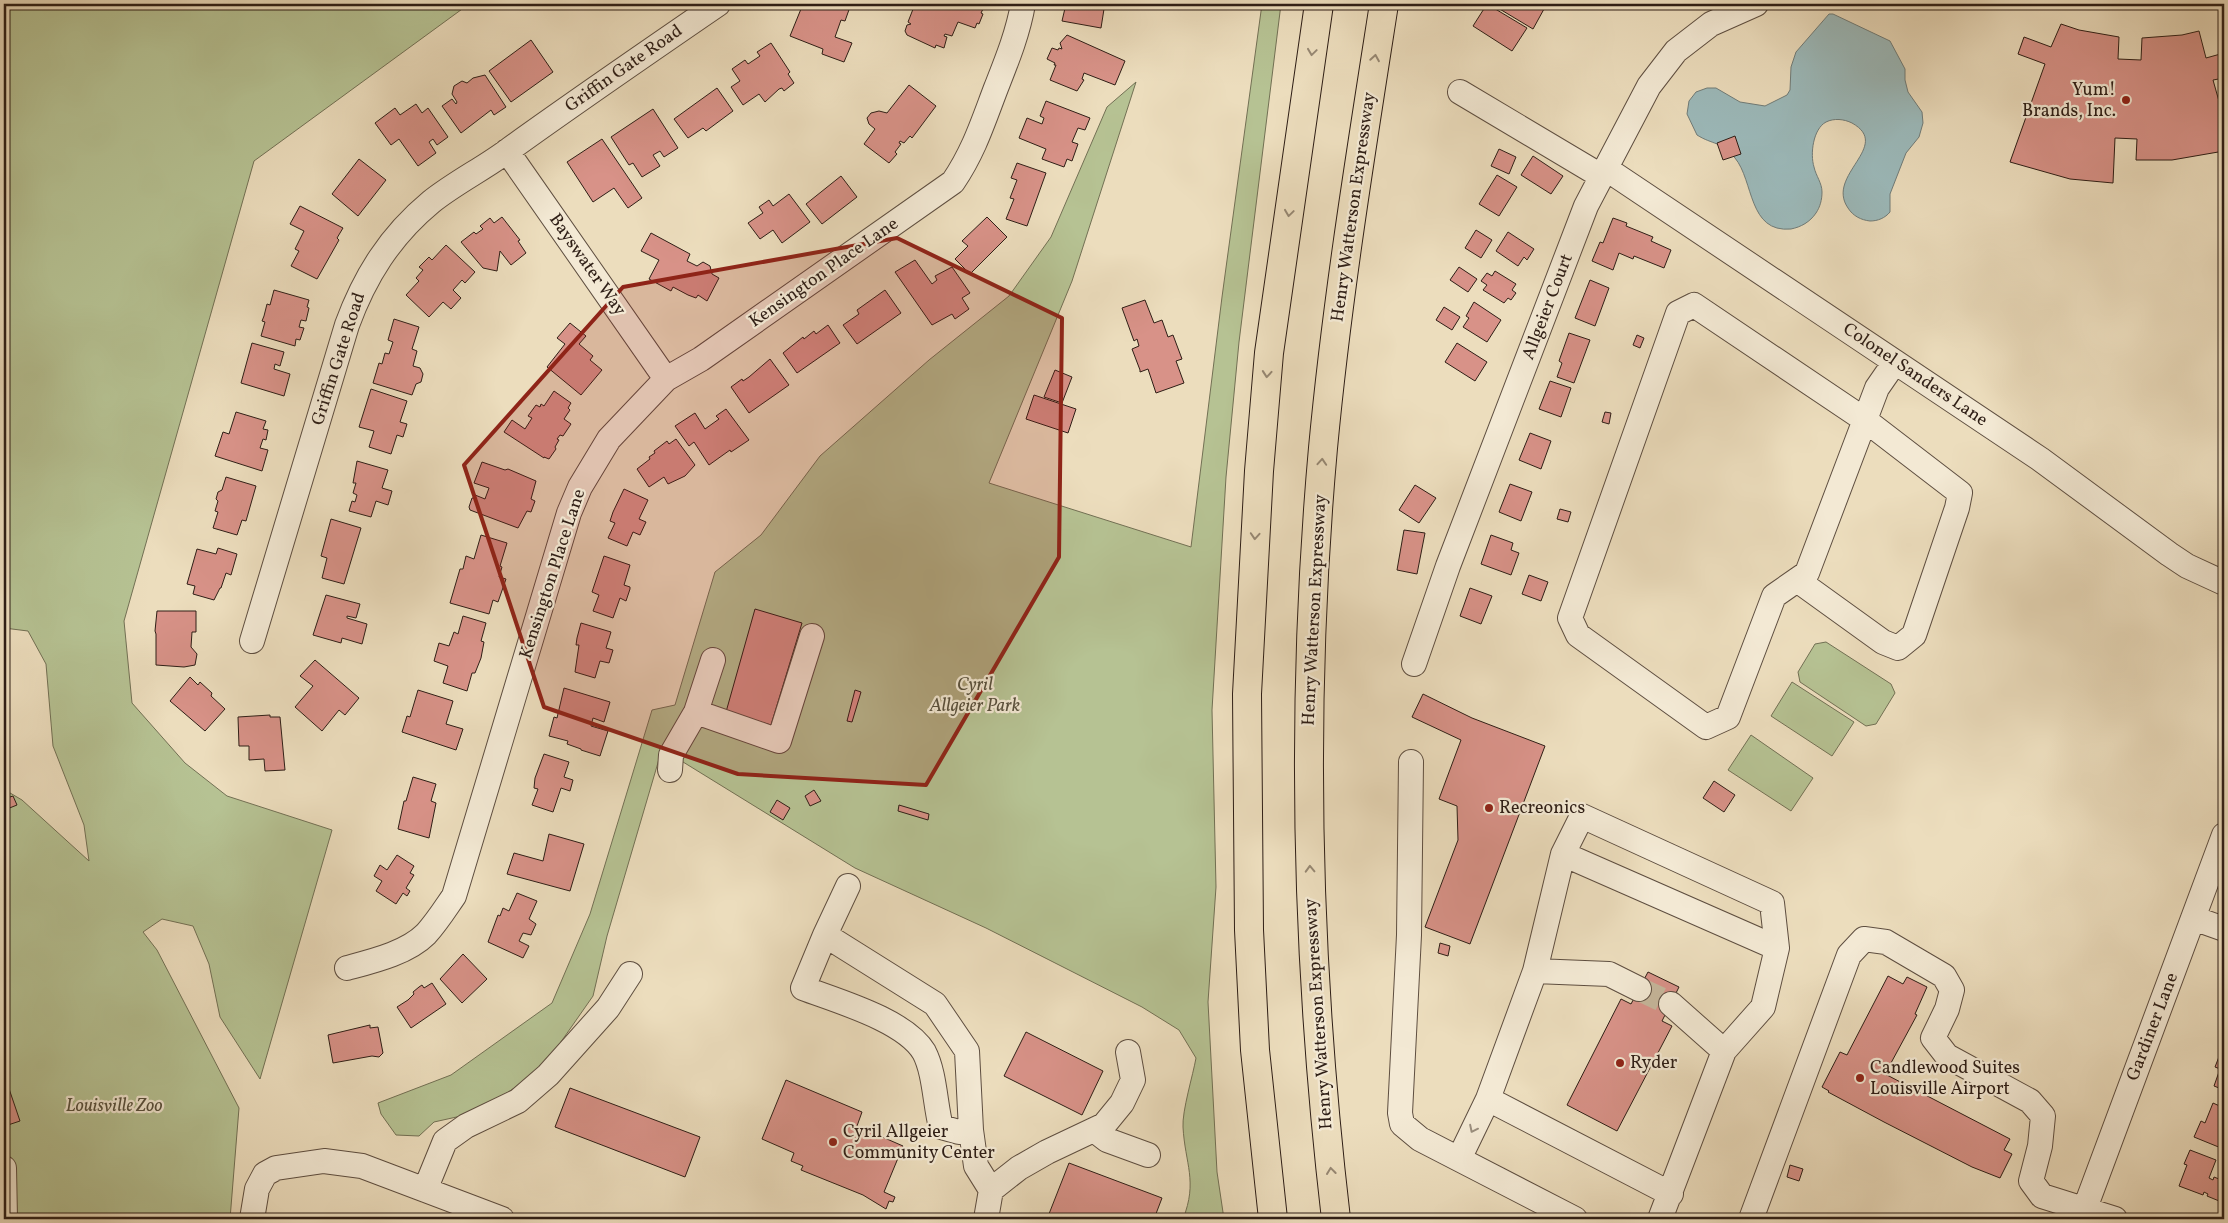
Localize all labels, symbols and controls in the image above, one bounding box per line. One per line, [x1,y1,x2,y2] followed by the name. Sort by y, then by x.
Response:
[560,19,688,119] street label: Griffin Gate Road
[1307,48,1318,56] one-way arrow
[1370,54,1380,63] one-way arrow
[2022,78,2116,124] place label: Yum! Brands, Inc.
[1325,90,1383,324] street label: Henry Watterson Expressway
[2120,94,2132,106] marker: Yum! Brands, Inc.
[542,209,632,321] street label: Bayswater Way
[1284,209,1295,217] one-way arrow
[744,212,904,334] street label: Kensington Place Lane
[1516,250,1580,364] street label: Allgeier Court
[306,289,372,429] street label: Griffin Gate Road
[1838,317,1992,433] street label: Colonel Sanders Lane
[1262,370,1273,378] one-way arrow
[1316,458,1327,466] one-way arrow
[514,486,592,662] street label: Kensington Place Lane
[1296,493,1334,726] street label: Henry Watterson Expressway
[1249,532,1260,540] one-way arrow
[929,673,1020,719] park label: Cyril Allgeier Park
[1499,796,1585,821] place label: Recreonics
[1483,802,1495,814] marker: Recreonics
[1305,865,1315,872] one-way arrow
[1298,897,1340,1131] street label: Henry Watterson Expressway
[2121,969,2185,1085] street label: Gardiner Lane
[1630,1051,1678,1076] place label: Ryder
[1870,1056,2020,1102] place label: Candlewood Suites Louisville Airport
[1614,1057,1626,1069] marker: Ryder
[1854,1072,1866,1084] marker: Candlewood Suites Louisville Airport
[66,1094,162,1119] park label: Louisville Zoo
[843,1120,995,1166] place label: Cyril Allgeier Community Center
[1469,1124,1479,1133] one-way arrow
[827,1136,839,1148] marker: Cyril Allgeier Community Center
[1326,1167,1336,1175] one-way arrow

